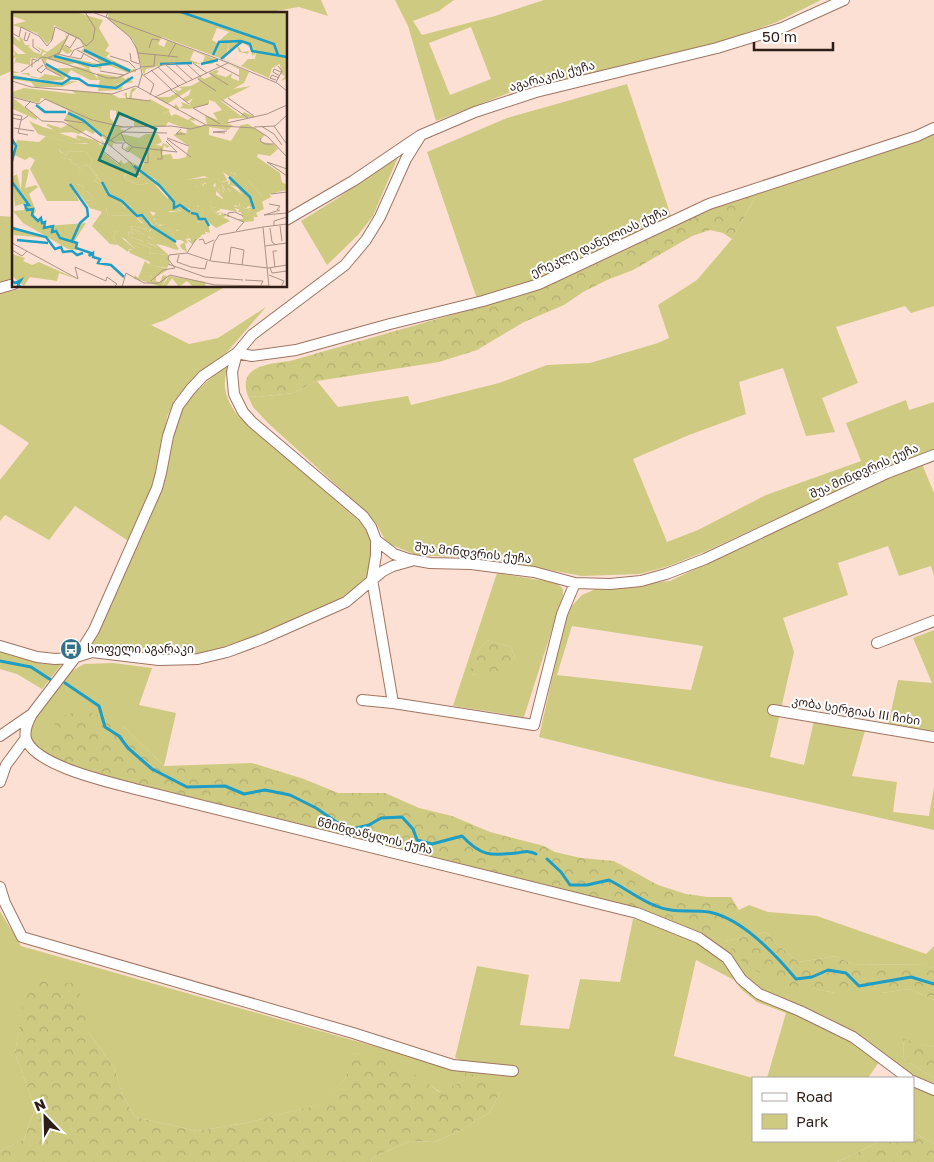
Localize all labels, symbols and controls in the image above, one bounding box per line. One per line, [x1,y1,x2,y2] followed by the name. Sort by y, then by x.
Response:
[12,12,288,288] inset map
[754,20,833,52] scale bar
[762,27,797,45] text: 50 m
[507,57,596,94] street label: აგარაკის ქუჩა
[528,203,670,281] street label: ერეკლე დანელიას ქუჩა
[807,440,921,502] street label: შუა მინდვრის ქუჩა
[414,539,532,567] street label: შუა მინდვრის ქუჩა
[59,637,83,661] bus stop icon: სოფელი აგარაკი
[87,641,194,657] place label: სოფელი აგარაკი
[791,693,922,728] street label: კობა სერგიას III ჩიხი
[316,814,434,858] street label: წმინდაწყლის ქუჩა
[752,1077,914,1142] legend
[796,1087,833,1105] text: Road
[20,1092,70,1142] north arrow
[32,1095,48,1114] text: N
[796,1112,829,1130] text: Park

